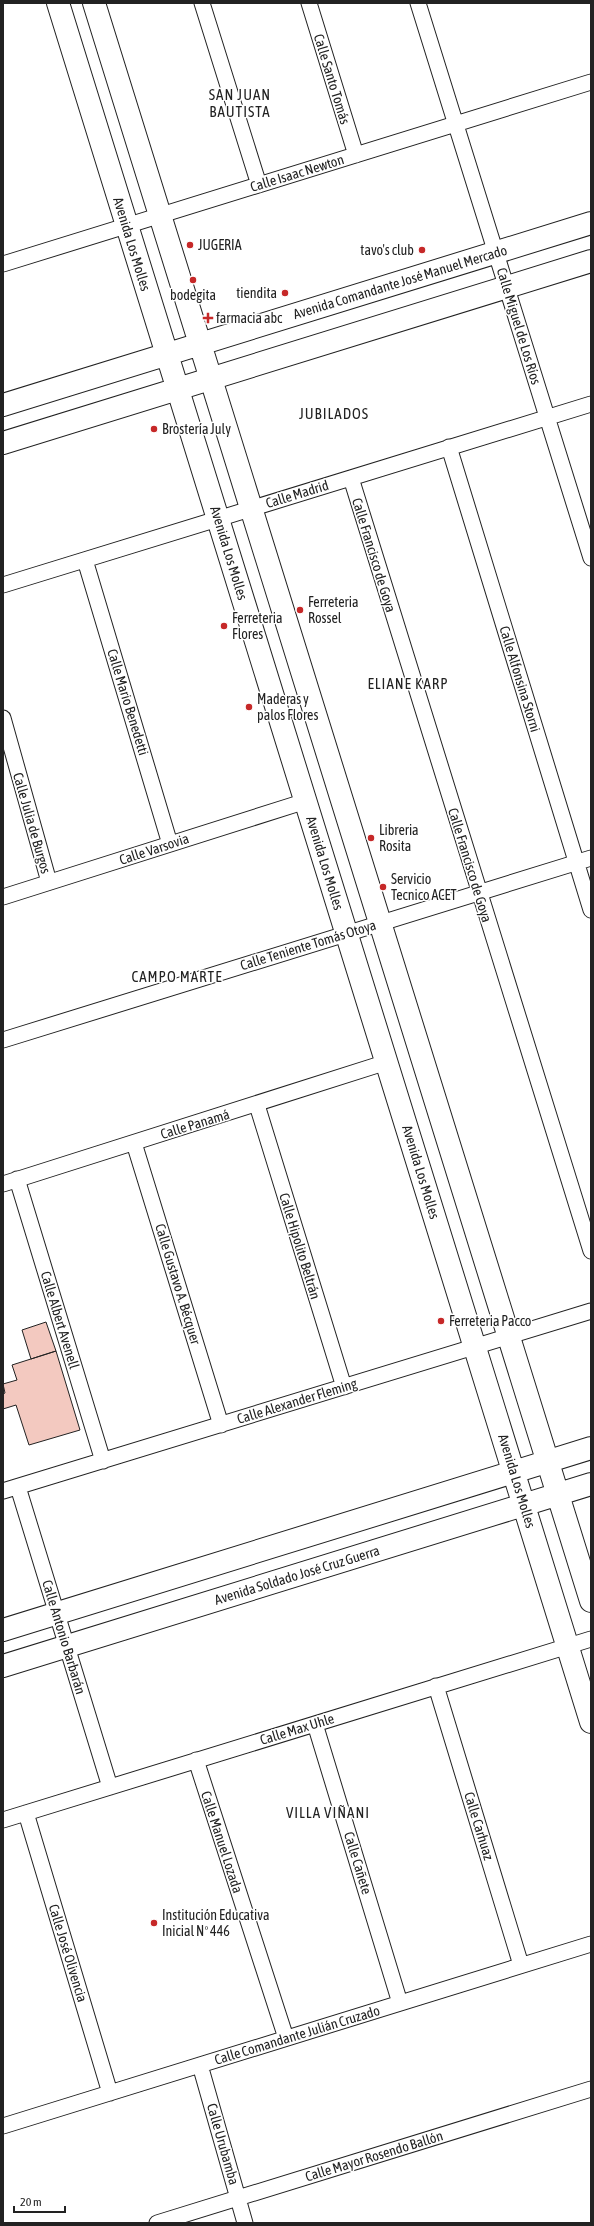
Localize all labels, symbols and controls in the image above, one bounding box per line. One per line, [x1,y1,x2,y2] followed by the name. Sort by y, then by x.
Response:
[311,32,353,126] street label: Calle Santo Tomás
[209,86,271,120] district label: SAN JUAN BAUTISTA
[248,151,346,195] street label: Calle Isaac Newton
[110,195,154,293] street label: Avenida Los Molles
[198,237,242,253] place label: JUGERIA
[185,240,195,250] marker: JUGERIA
[291,242,509,322] street label: Avenida Comandante José Manuel Mercado
[360,242,414,258] place label: tavo's club
[417,245,427,255] marker: tavo's club
[494,266,544,386] street label: Calle Miguel de Los Ríos
[188,275,198,285] marker: bodegita
[236,285,277,301] place label: tiendita
[170,287,216,303] place label: bodegita
[280,288,290,298] marker: tiendita
[216,310,283,326] place label: farmacia abc
[203,313,213,323] marker: farmacia abc
[299,405,369,422] district label: JUBILADOS
[162,421,231,437] place label: Brostería July
[149,424,159,434] marker: Brostería July
[264,477,330,511] street label: Calle Madrid
[349,496,399,614] street label: Calle Francisco de Goya
[207,504,251,602] street label: Avenida Los Molles
[308,594,358,626] place label: Ferreteria Rossel
[295,605,305,615] marker: Ferreteria Rossel
[232,610,282,642] place label: Ferreteria Flores
[219,621,229,631] marker: Ferreteria Flores
[496,624,544,734] street label: Calle Alfonsina Storni
[104,647,152,757] street label: Calle Mario Benedetti
[367,675,449,692] district label: ELIANE KARP
[257,691,318,723] place label: Maderas y palos Flores
[244,702,254,712] marker: Maderas y palos Flores
[10,771,54,875] street label: Calle Julia de Burgos
[445,806,495,924] street label: Calle Francisco de Goya
[303,814,347,912] street label: Avenida Los Molles
[379,822,419,854] place label: Libreria Rosita
[117,830,191,868] street label: Calle Varsovia
[366,833,376,843] marker: Libreria Rosita
[391,871,457,903] place label: Servicio Tecnico ACET
[378,882,388,892] marker: Servicio Tecnico ACET
[238,917,378,973] street label: Calle Teniente Tomás Otoya
[131,968,223,985] district label: CAMPO MARTE
[159,1106,231,1142] street label: Calle Panamá
[399,1123,443,1221] street label: Avenida Los Molles
[276,1191,324,1301] street label: Calle Hipolito Beltrán
[152,1222,204,1347] street label: Calle Gustavo A. Bécquer
[38,1269,83,1371] street label: Calle Albert Avenell
[449,1313,531,1329] place label: Ferreteria Pacco
[436,1316,446,1326] marker: Ferreteria Pacco
[235,1375,359,1427] street label: Calle Alexander Fleming
[495,1432,539,1530] street label: Avenida Los Molles
[213,1542,381,1608] street label: Avenida Soldado José Cruz Guerra
[39,1578,89,1696] street label: Calle Antonio Barbarán
[258,1710,336,1748] street label: Calle Max Uhle
[198,1789,246,1895] street label: Calle Manuel Lozada
[461,1790,497,1862] street label: Calle Carhuaz
[286,1804,370,1821] district label: VILLA VIÑANI
[341,1830,375,1896] street label: Calle Cañete
[46,1902,90,2004] street label: Calle José Olivencia
[162,1907,269,1939] place label: Institución Educativa Inicial Nº 446
[149,1918,159,1928] marker: Institución Educativa Inicial Nº 446
[212,2002,382,2068] street label: Calle Comandante Julián Cruzado
[204,2101,242,2187] street label: Calle Urubamba
[303,2127,445,2185] street label: Calle Mayor Rosendo Ballón
[14,2188,65,2214] scale bar
[20,2195,42,2209] text: 20 m

